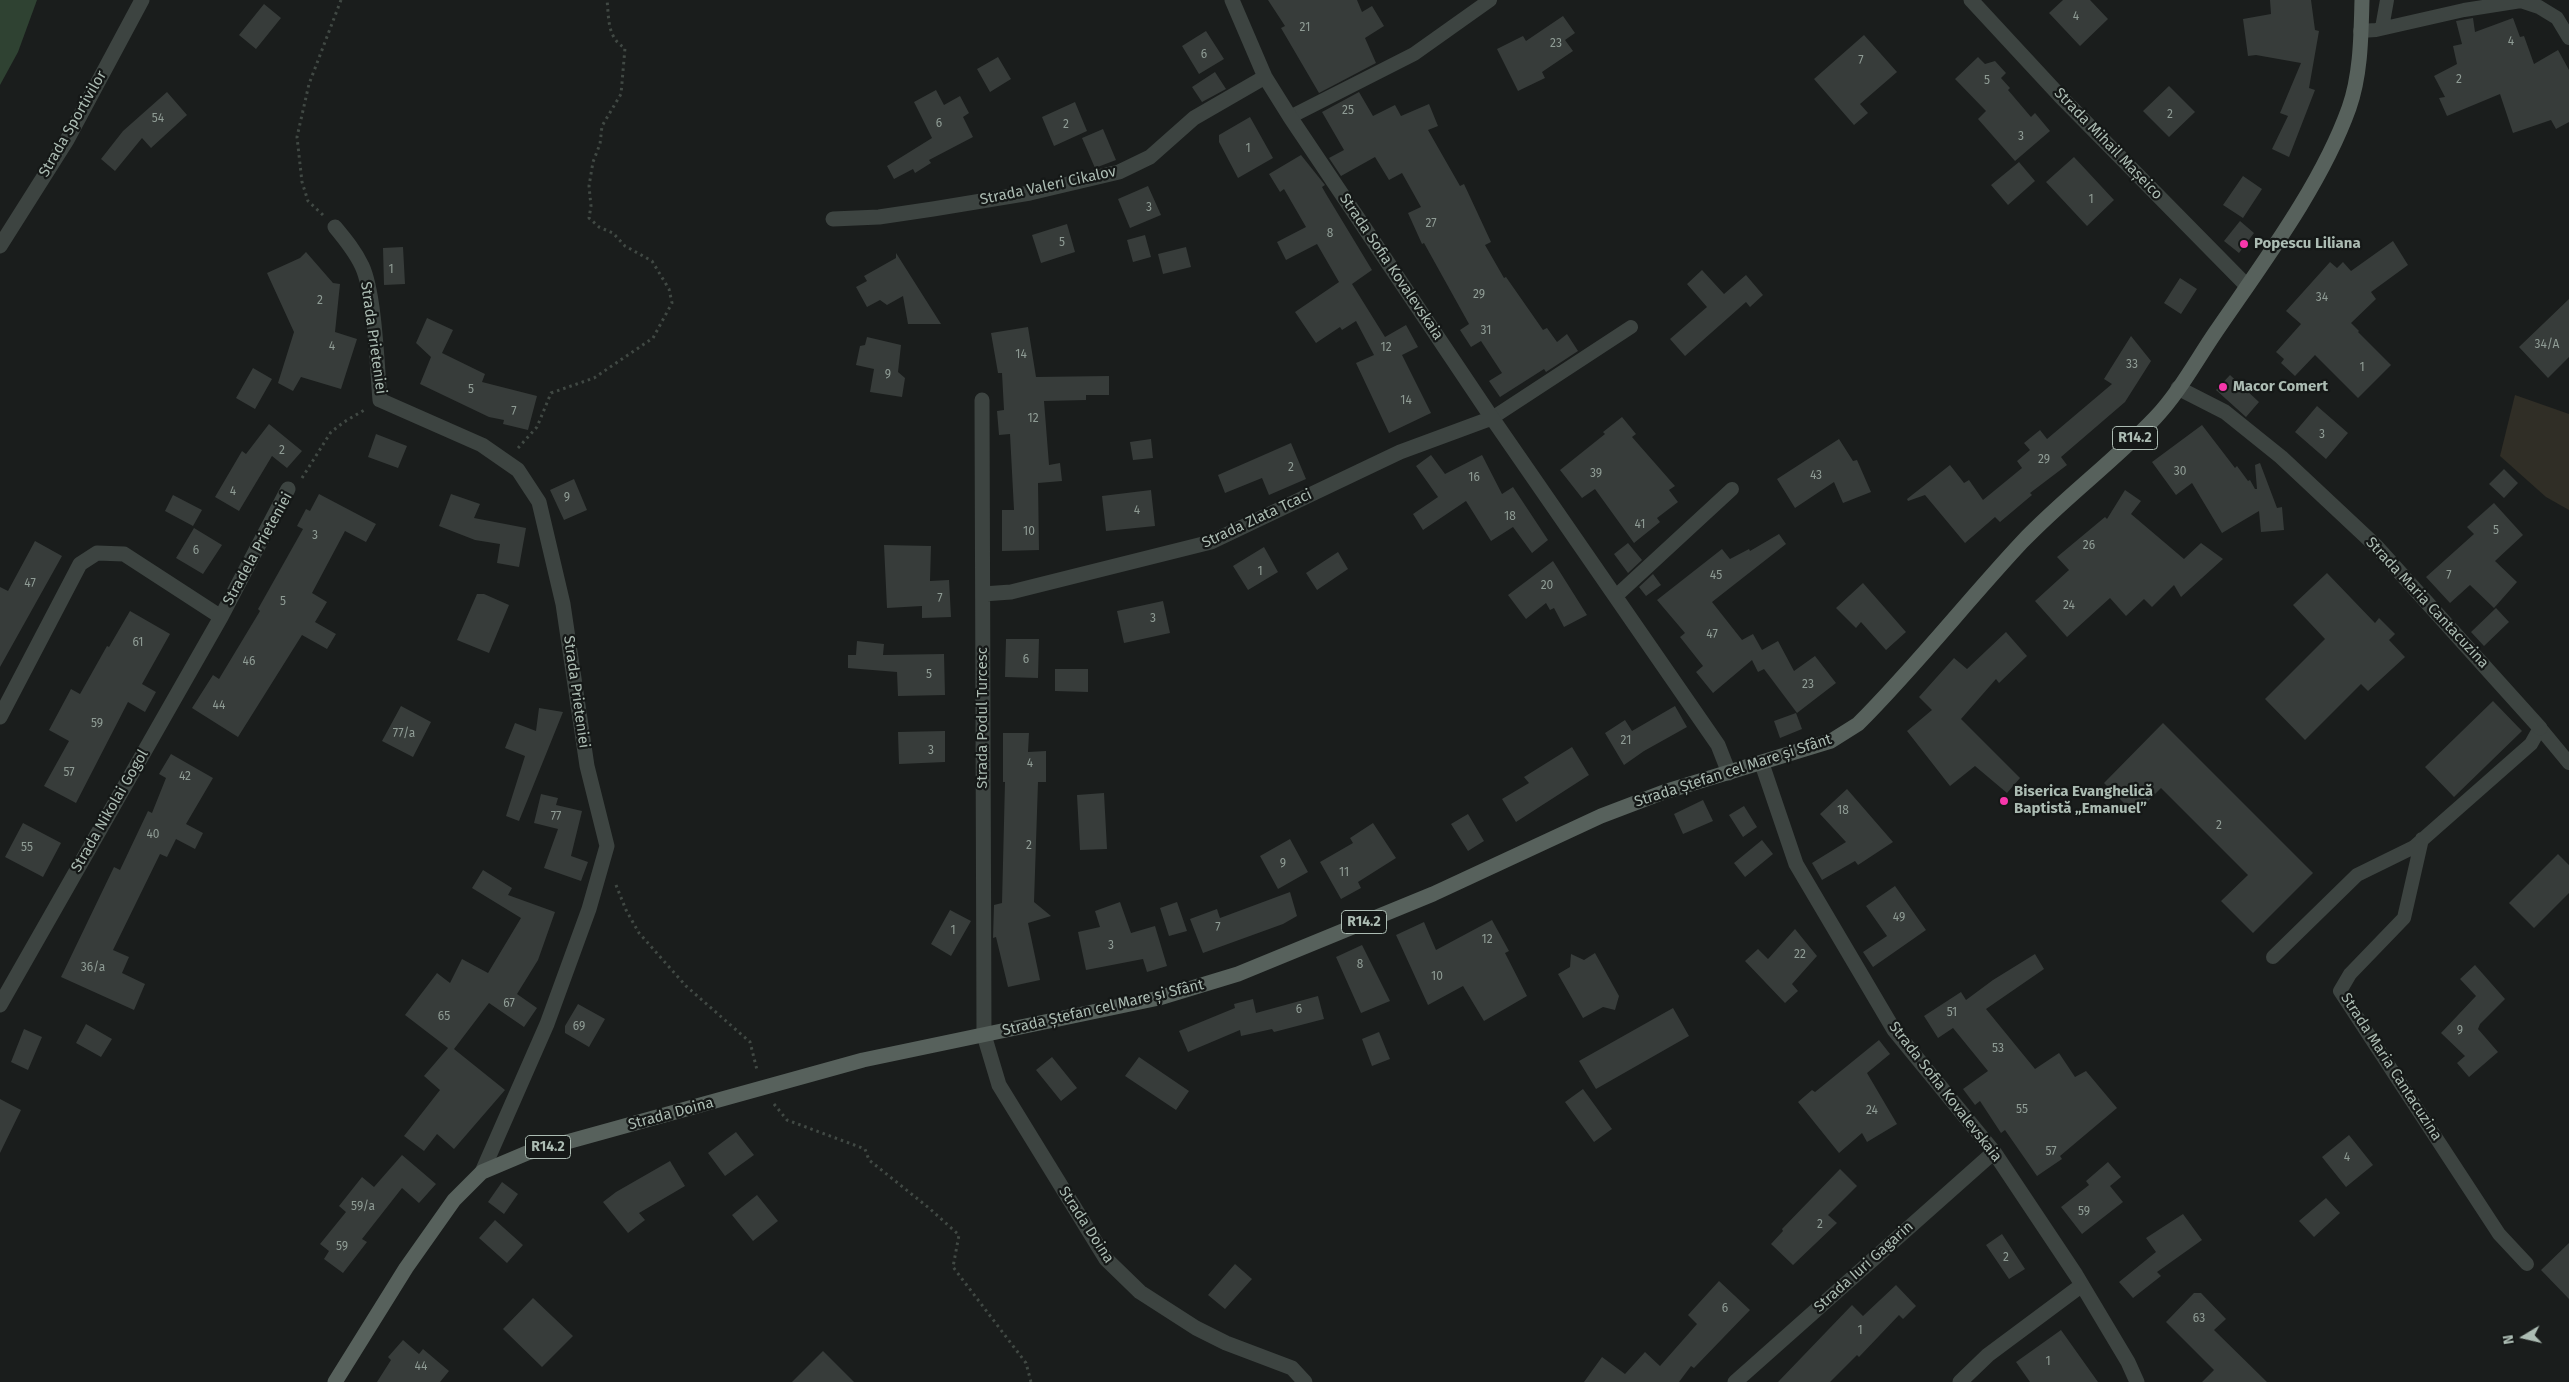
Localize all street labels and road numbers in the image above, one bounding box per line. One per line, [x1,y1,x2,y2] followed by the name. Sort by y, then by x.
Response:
[35,68,111,180] street label: Strada Sportivilor
[2050,84,2166,204] street label: Strada Mihail Mașeico
[978,163,1118,209] street label: Strada Valeri Cikalov
[1335,190,1447,344] street label: Strada Sofia Kovalevskaia
[356,281,390,395] street label: Strada Prieteniei
[2112,426,2158,449] road number: R14.2
[1199,486,1315,552] street label: Strada Zlata Tcaci
[220,490,296,608] street label: Stradela Prieteniei
[2362,534,2492,672] street label: Strada Maria Cantacuzina
[559,635,593,749] street label: Strada Prieteniei
[974,647,992,789] street label: Strada Podul Turcesc
[1632,731,1834,811] street label: Strada Ștefan cel Mare și Sfânt
[68,747,152,875] street label: Strada Nikolai Gogol
[1342,910,1386,934] road number: R14.2
[1000,976,1206,1040] street label: Strada Ștefan cel Mare și Sfânt
[2337,990,2445,1144] street label: Strada Maria Cantacuzina
[1885,1018,2005,1166] street label: Strada Sofia Kovalevskaia
[626,1094,716,1134] street label: Strada Doina
[526,1136,570,1158] road number: R14.2
[1055,1183,1117,1267] street label: Strada Doina
[1811,1218,1917,1316] street label: Strada Iuri Gagarin

